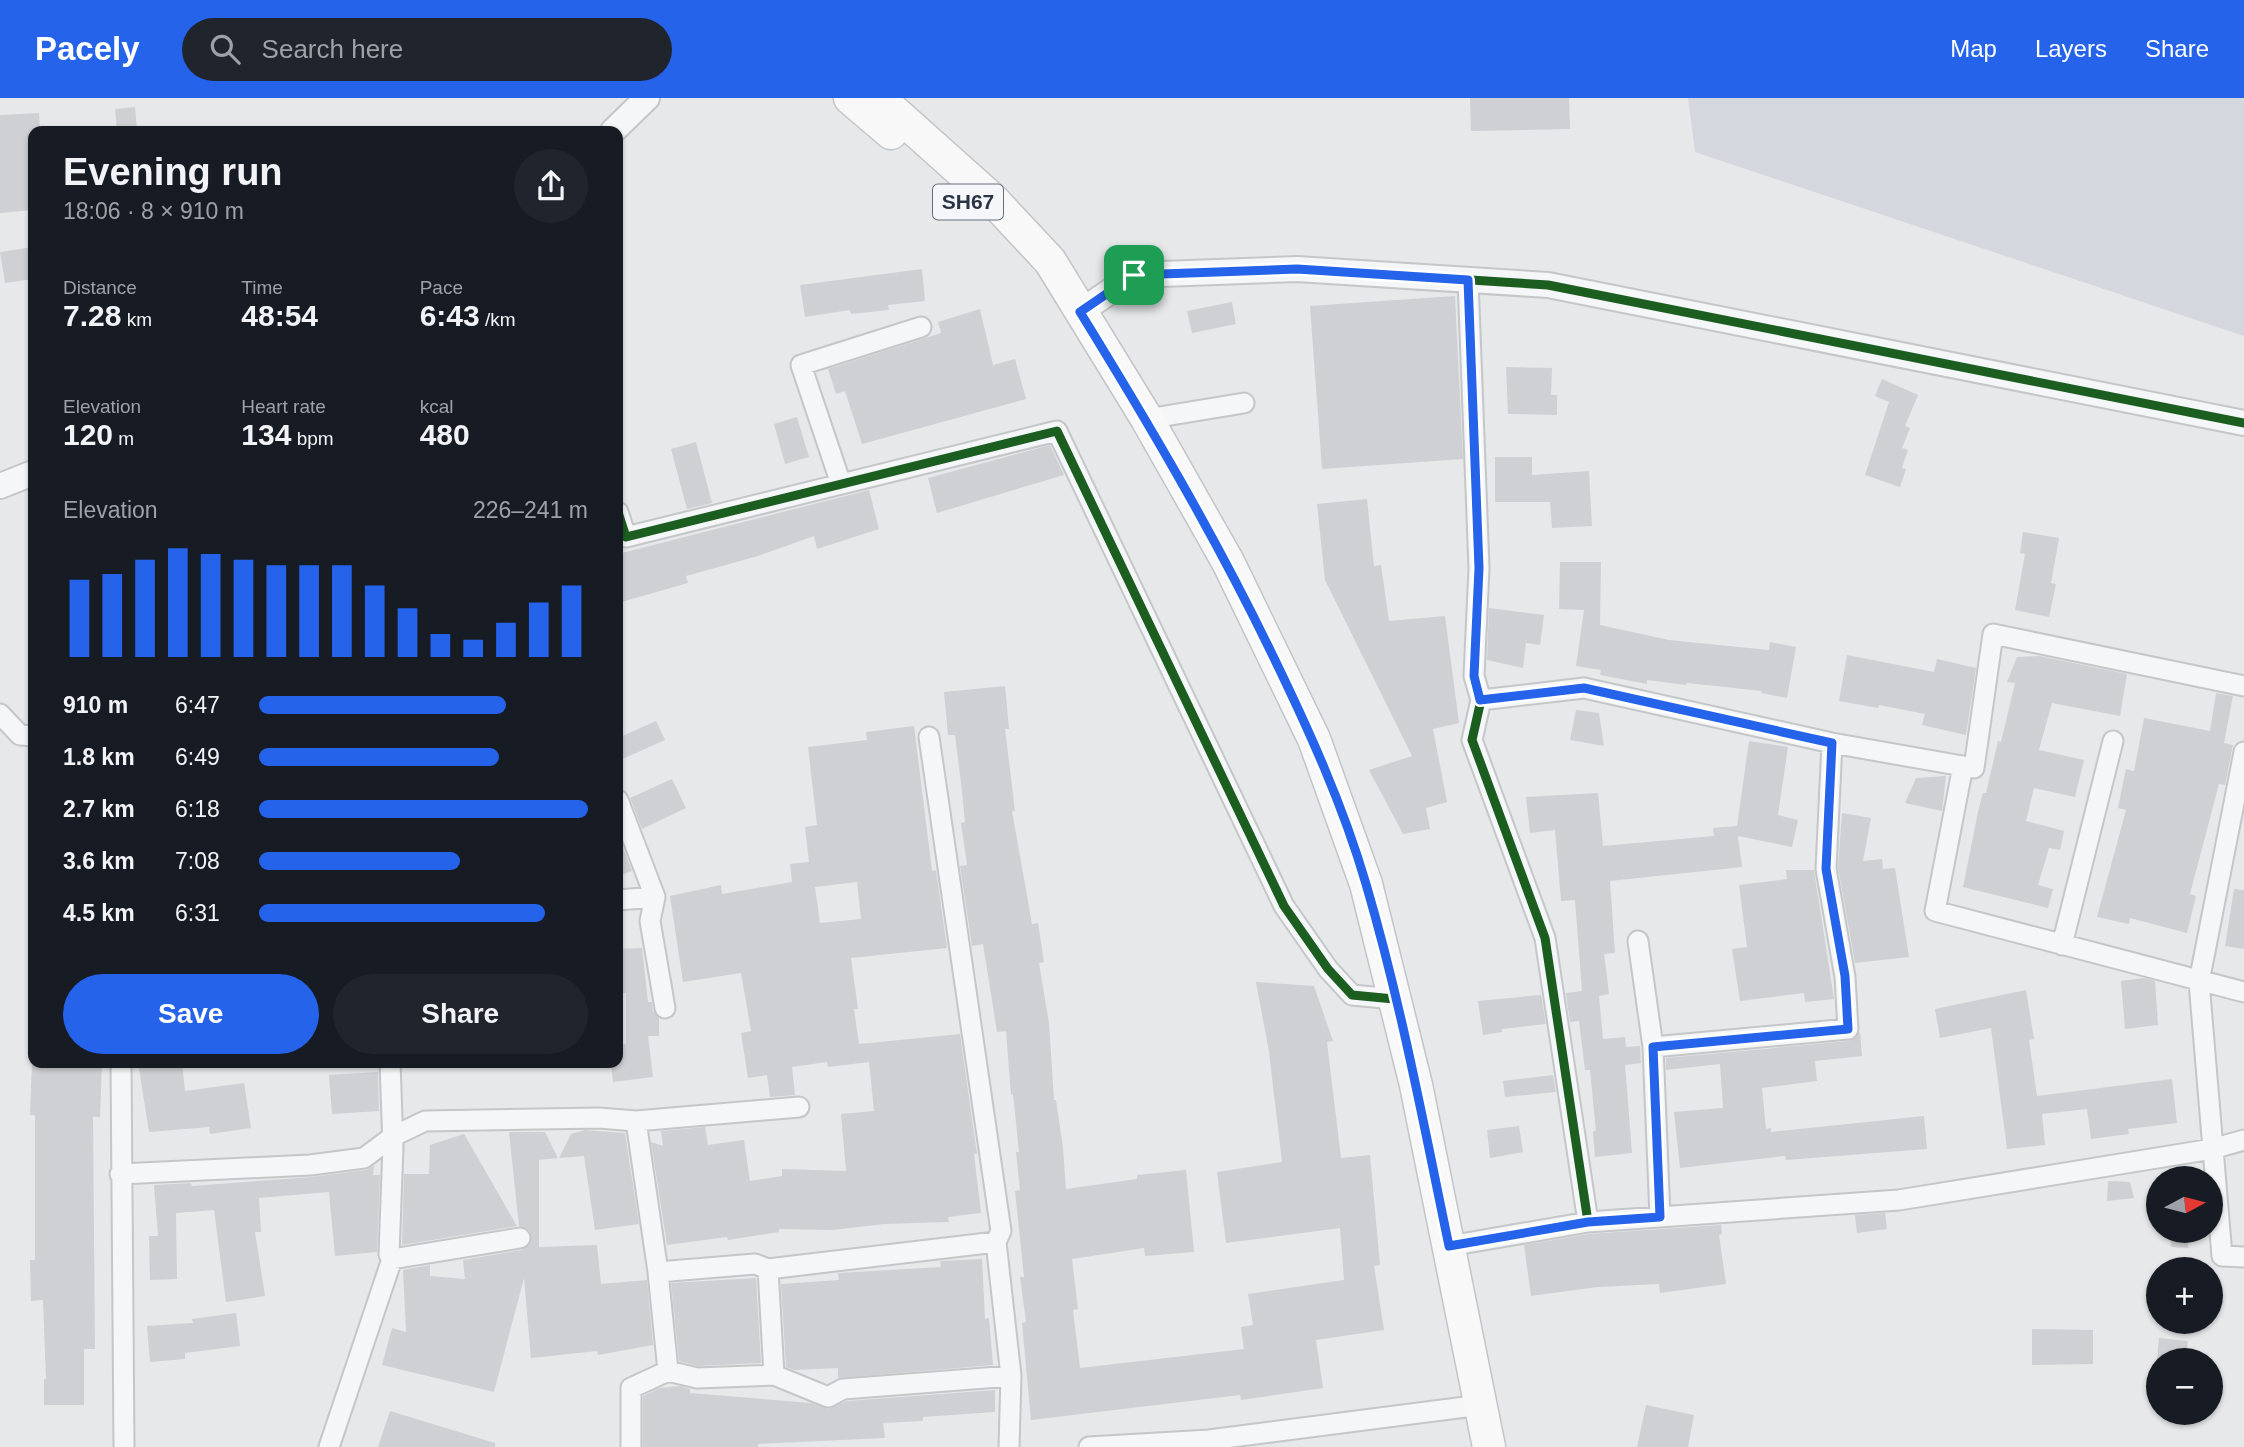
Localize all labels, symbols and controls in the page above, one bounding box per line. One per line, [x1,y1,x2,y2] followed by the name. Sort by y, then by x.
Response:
[182,18,672,81] search box
[35,30,140,67] text: Pacely
[206,30,244,68] icon: search
[262,34,403,64] text: Search here
[1950,35,1997,62] text: Map
[2035,35,2107,62] text: Layers
[2145,35,2209,62] text: Share
[514,149,588,223] button: share
[63,151,283,193] text: Evening run
[933,184,1003,220] road number: SH67
[63,198,244,224] text: 18:06 · 8 × 910 m
[1104,245,1164,305] pin
[1115,256,1153,294] icon: arrive
[63,277,137,298] text: Distance
[241,277,283,298] text: Time
[420,277,463,298] text: Pace
[63,299,121,332] text: 7.28
[241,299,318,332] text: 48:54
[420,299,480,332] text: 6:43
[121,309,152,330] text: km
[480,309,516,330] text: /km
[63,396,141,417] text: Elevation
[241,396,326,417] text: Heart rate
[420,396,453,417] text: kcal
[63,418,113,451] text: 120
[241,418,291,451] text: 134
[420,418,470,451] text: 480
[113,428,134,449] text: m
[291,428,334,449] text: bpm
[63,497,158,523] text: Elevation
[473,497,588,523] text: 226–241 m
[63,692,128,718] text: 910 m
[175,692,220,718] text: 6:47
[63,744,135,770] text: 1.8 km
[175,744,220,770] text: 6:49
[63,796,135,822] text: 2.7 km
[175,796,220,822] text: 6:18
[63,848,135,874] text: 3.6 km
[175,848,220,874] text: 7:08
[63,900,135,926] text: 4.5 km
[175,900,220,926] text: 6:31
[63,974,319,1054] button: Save
[333,974,588,1054] button: Share
[2146,1166,2222,1242] north arrow
[2146,1166,2223,1425] map controls
[2146,1257,2223,1334] button: +
[2146,1348,2223,1425] button: −

